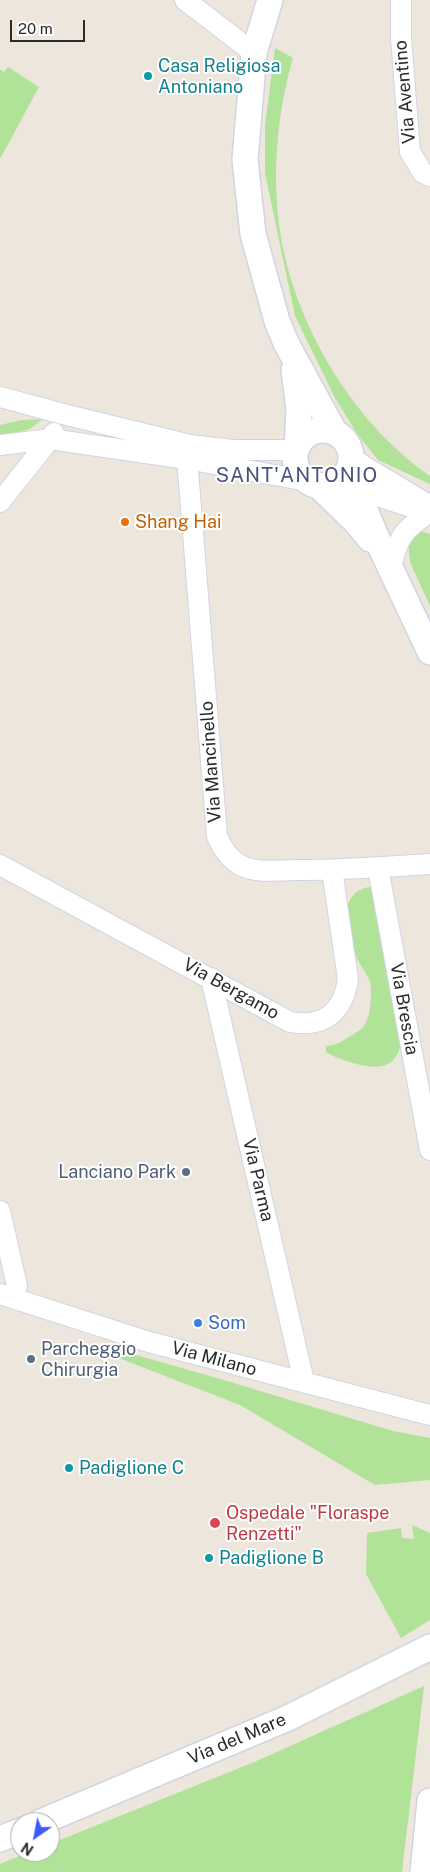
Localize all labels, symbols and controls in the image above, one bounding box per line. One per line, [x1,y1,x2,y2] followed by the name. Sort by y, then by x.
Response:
[12,10,88,42] scale bar
[18,20,53,37] text: 20 m
[390,39,420,145] street label: Via Aventino
[158,55,280,98] place label: Casa Religiosa Antoniano
[142,70,154,82] marker: Casa Religiosa Antoniano
[214,464,380,488] district label: SANT'ANTONIO
[135,511,221,533] place label: Shang Hai
[119,516,131,528] marker: Shang Hai
[196,700,226,824] street label: Via Mancinello
[179,954,283,1024] street label: Via Bergamo
[385,961,423,1057] street label: Via Brescia
[238,1136,278,1224] street label: Via Parma
[58,1161,176,1183] place label: Lanciano Park
[180,1166,192,1178] marker: Lanciano Park
[208,1312,246,1334] place label: Som
[192,1317,204,1329] marker: Som
[169,1337,259,1381] street label: Via Milano
[41,1338,136,1380] place label: Parcheggio Chirurgia
[25,1353,37,1365] marker: Parcheggio Chirurgia
[79,1457,184,1479] place label: Padiglione C
[63,1462,75,1474] marker: Padiglione C
[226,1502,390,1545] place label: Ospedale "Floraspe Renzetti"
[208,1516,222,1530] marker: Ospedale "Floraspe Renzetti"
[219,1547,324,1569] place label: Padiglione B
[203,1552,215,1564] marker: Padiglione B
[185,1709,289,1769] street label: Via del Mare
[10,1812,60,1862] north arrow
[18,1839,36,1858] text: N

